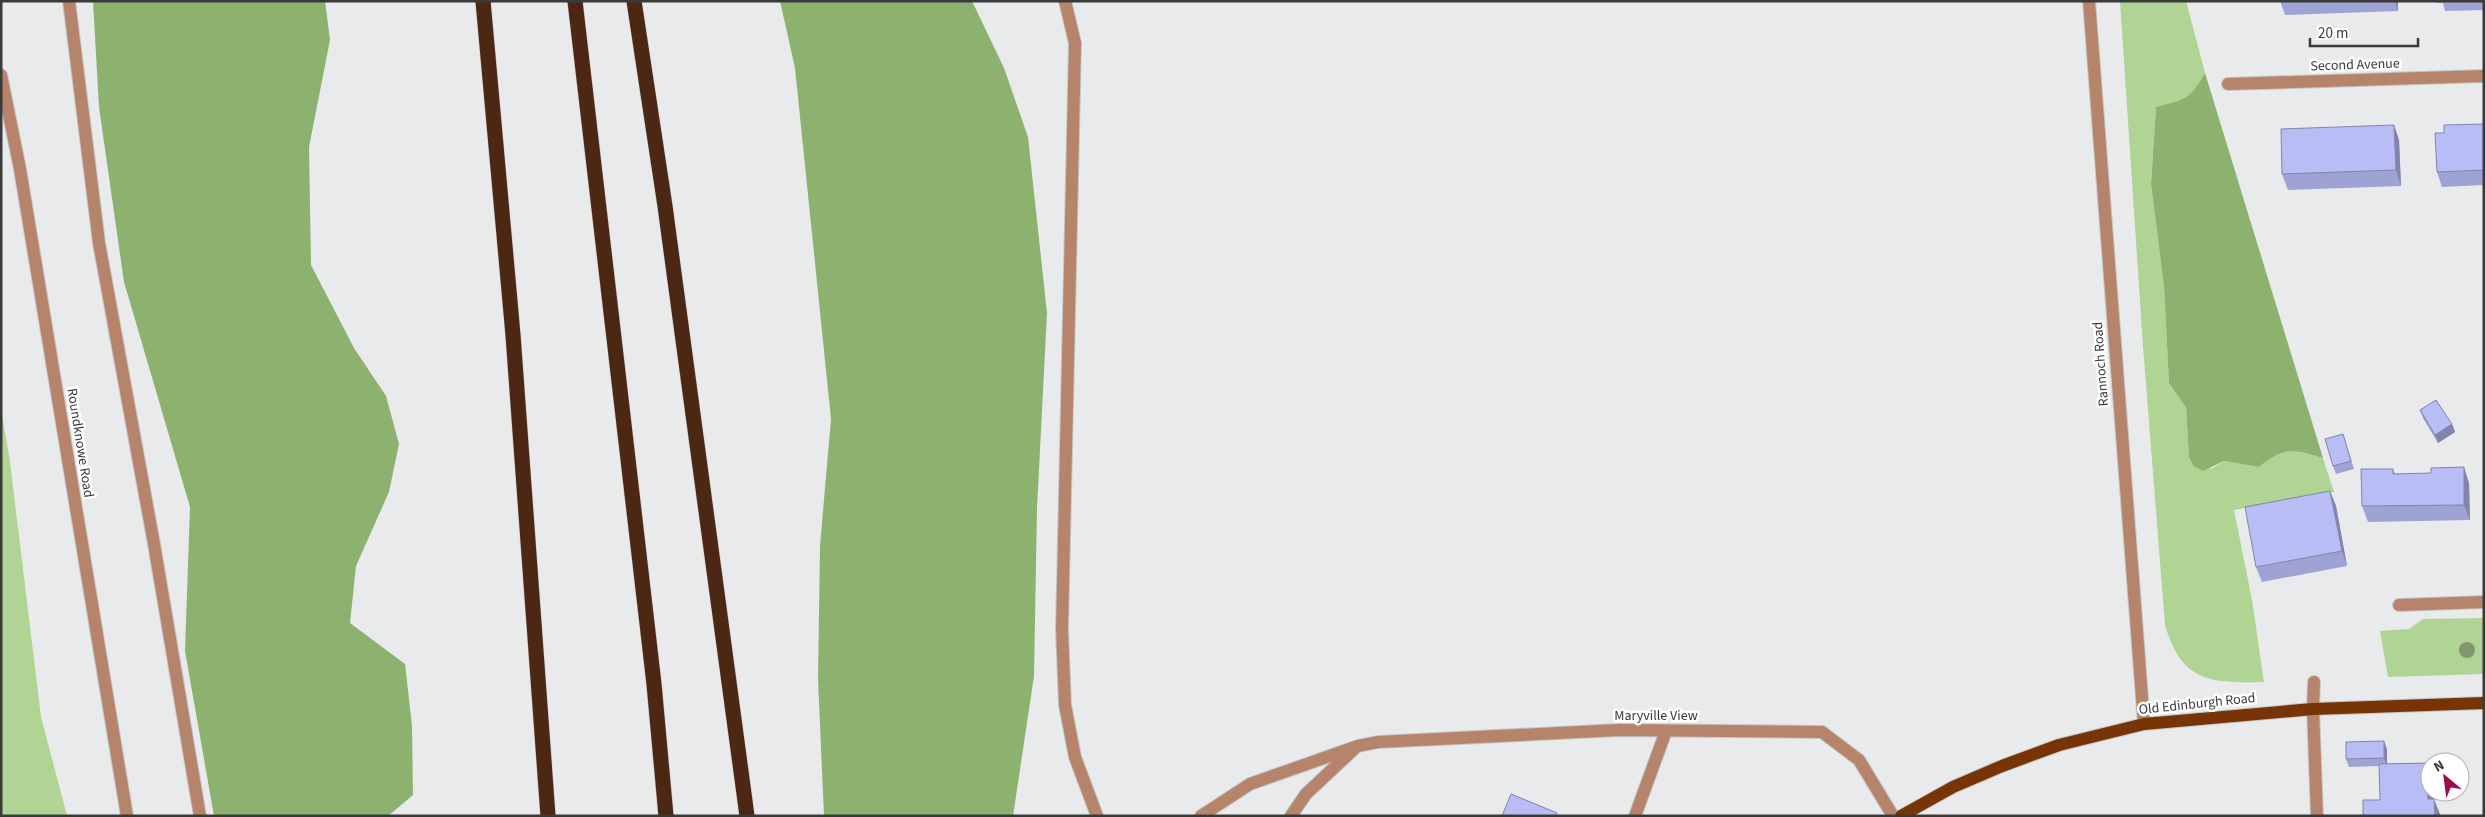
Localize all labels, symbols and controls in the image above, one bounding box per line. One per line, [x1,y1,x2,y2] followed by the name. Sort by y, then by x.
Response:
[2310,15,2418,47] scale bar
[2318,23,2348,44] text: 20 m
[2310,53,2400,77] street label: Second Avenue
[2088,321,2114,407] street label: Rannoch Road
[61,387,99,499] street label: Roundknowe Road
[2138,688,2256,720] street label: Old Edinburgh Road
[1614,706,1698,726] street label: Maryville View
[2420,752,2470,802] north arrow
[2430,756,2448,778] text: N

